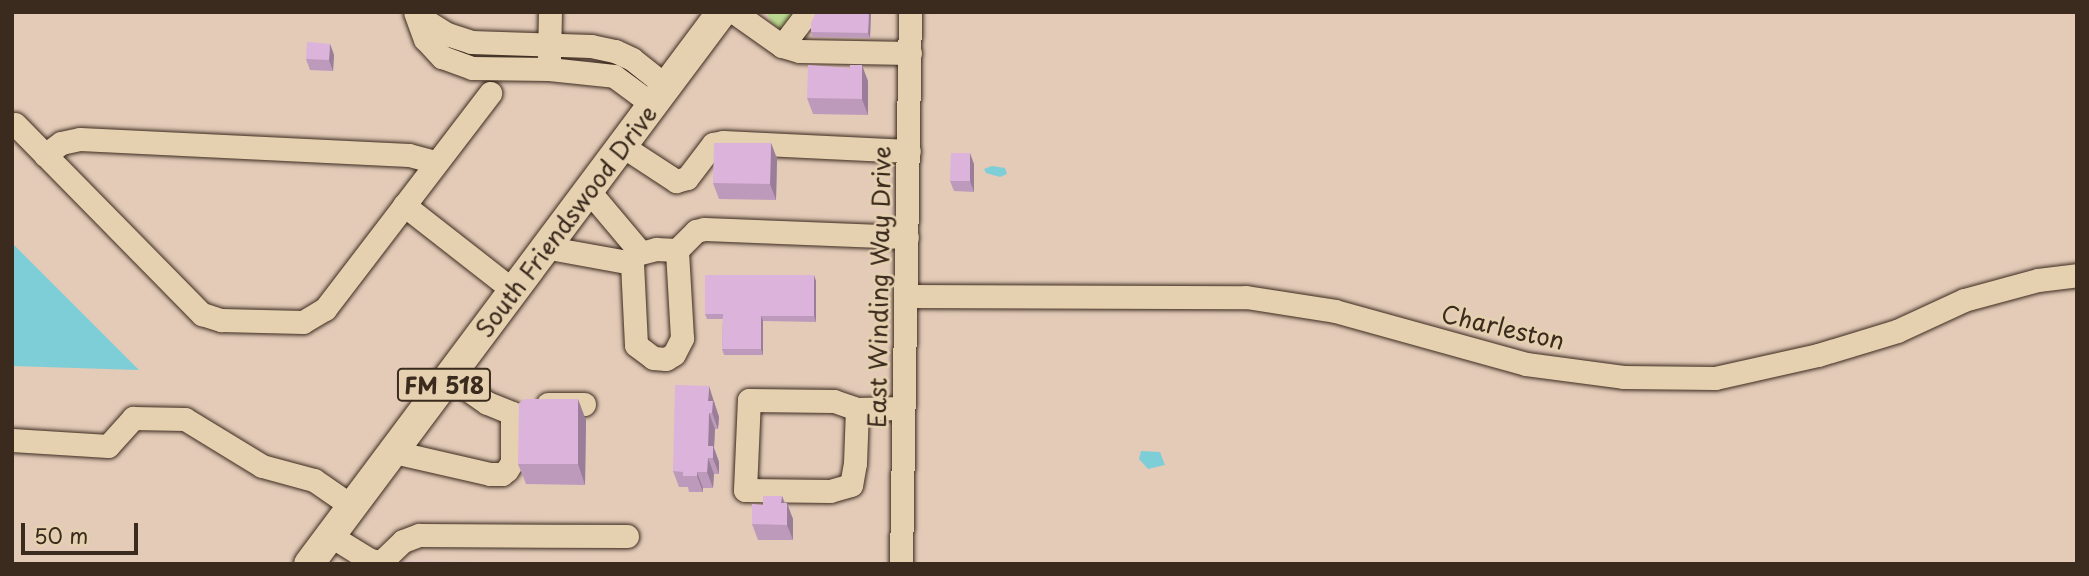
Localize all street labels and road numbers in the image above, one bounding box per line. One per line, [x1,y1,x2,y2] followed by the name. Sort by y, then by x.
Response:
[468,98,664,344] street label: South Friendswood Drive
[862,145,896,429] street label: East Winding Way Drive
[1439,299,1567,355] street label: Charleston
[395,366,493,404] road number: FM 518

